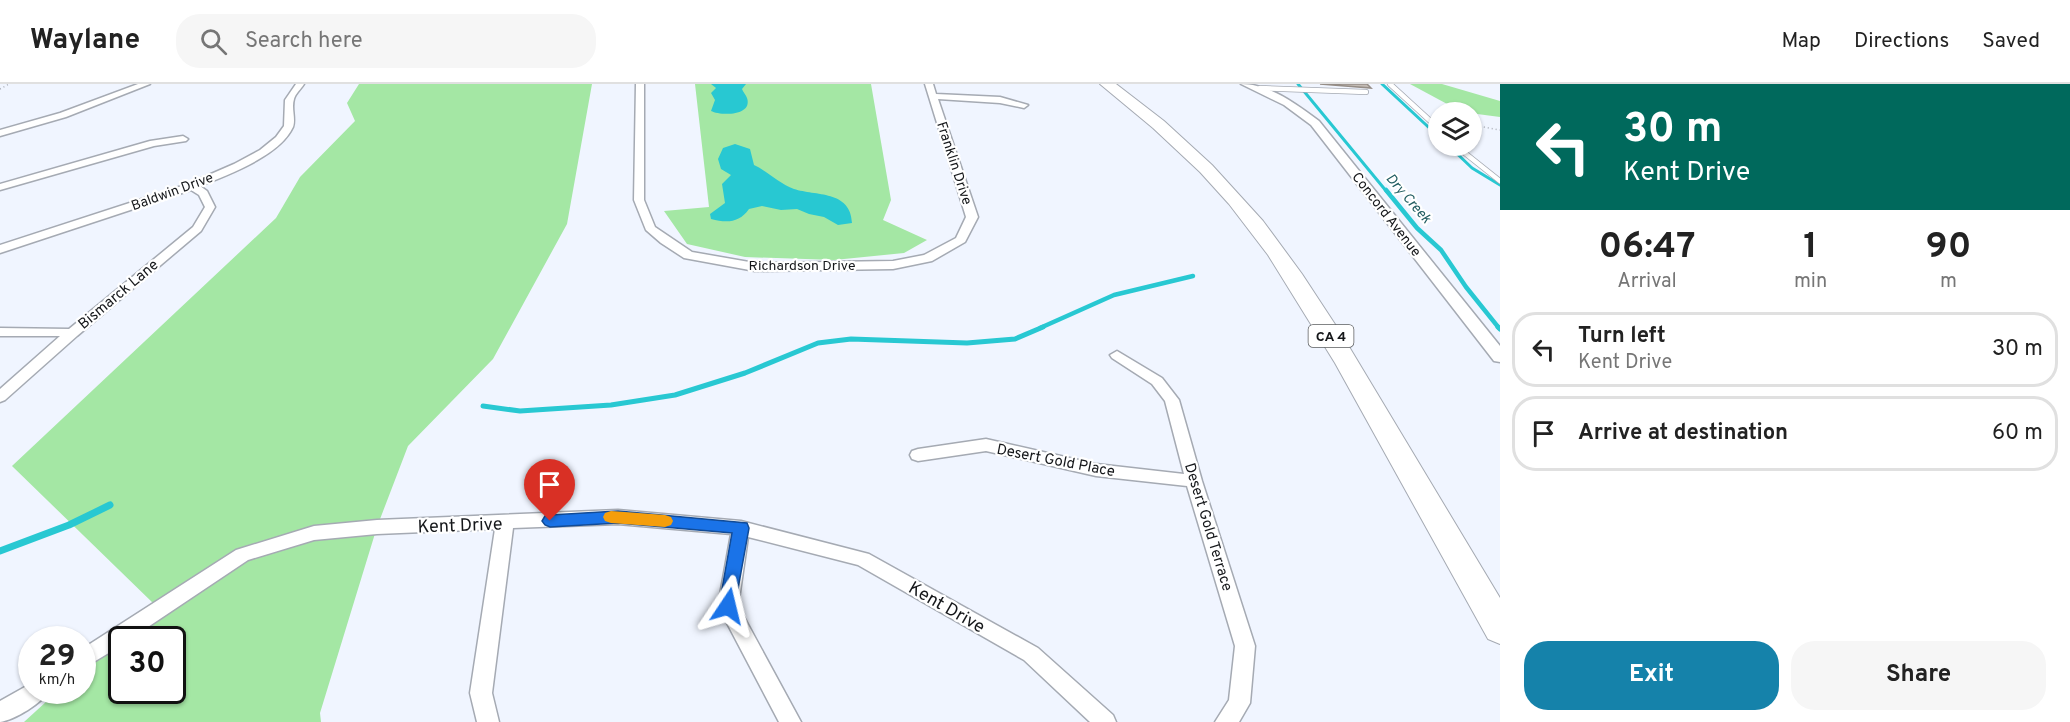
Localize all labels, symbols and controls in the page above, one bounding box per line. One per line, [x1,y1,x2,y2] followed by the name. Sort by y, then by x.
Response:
[176,14,596,68] search box
[30,23,140,59] text: Waylane
[197,25,230,58] icon: search
[245,28,363,55] text: Search here
[1781,28,1821,55] text: Map
[1854,28,1949,55] text: Directions
[1982,28,2040,55] text: Saved
[1428,102,1482,156] map controls
[1428,102,1482,156] button: layers
[1623,104,1722,157] text: 30 m
[1524,108,1602,186] icon: left
[932,120,975,207] street label: Franklin Drive
[1623,156,1750,190] text: Kent Drive
[1348,169,1424,260] street label: Concord Avenue
[129,170,216,215] street label: Baldwin Drive
[1382,171,1435,228] water label: Dry Creek
[1598,225,1695,271] text: 06:47
[1803,225,1818,271] text: 1
[1926,225,1972,271] text: 90
[75,256,163,334] street label: Bismarck Lane
[749,258,855,275] street label: Richardson Drive
[1617,269,1677,295] text: Arrival
[1794,269,1827,295] text: min
[1940,269,1957,295] text: m
[1578,323,1666,350] text: Turn left
[1308,325,1354,347] road number: CA 4
[1527,333,1560,366] icon: left
[1992,336,2043,363] text: 30 m
[1578,350,1672,376] text: Kent Drive
[1527,417,1560,450] icon: arrive
[1578,420,1788,447] text: Arrive at destination
[1992,420,2043,447] text: 60 m
[995,441,1116,482] street label: Desert Gold Place
[524,459,575,521] pin
[1179,461,1236,594] street label: Desert Gold Terrace
[533,468,566,501] icon: arrive
[417,514,503,539] street label: Kent Drive
[696,574,760,638] position arrow
[904,577,989,639] street label: Kent Drive
[108,626,186,704] speed limit sign: 30
[39,639,75,676] text: 29
[1524,641,1779,710] button: Exit
[1791,641,2046,710] button: Share
[39,671,75,690] text: km/h

